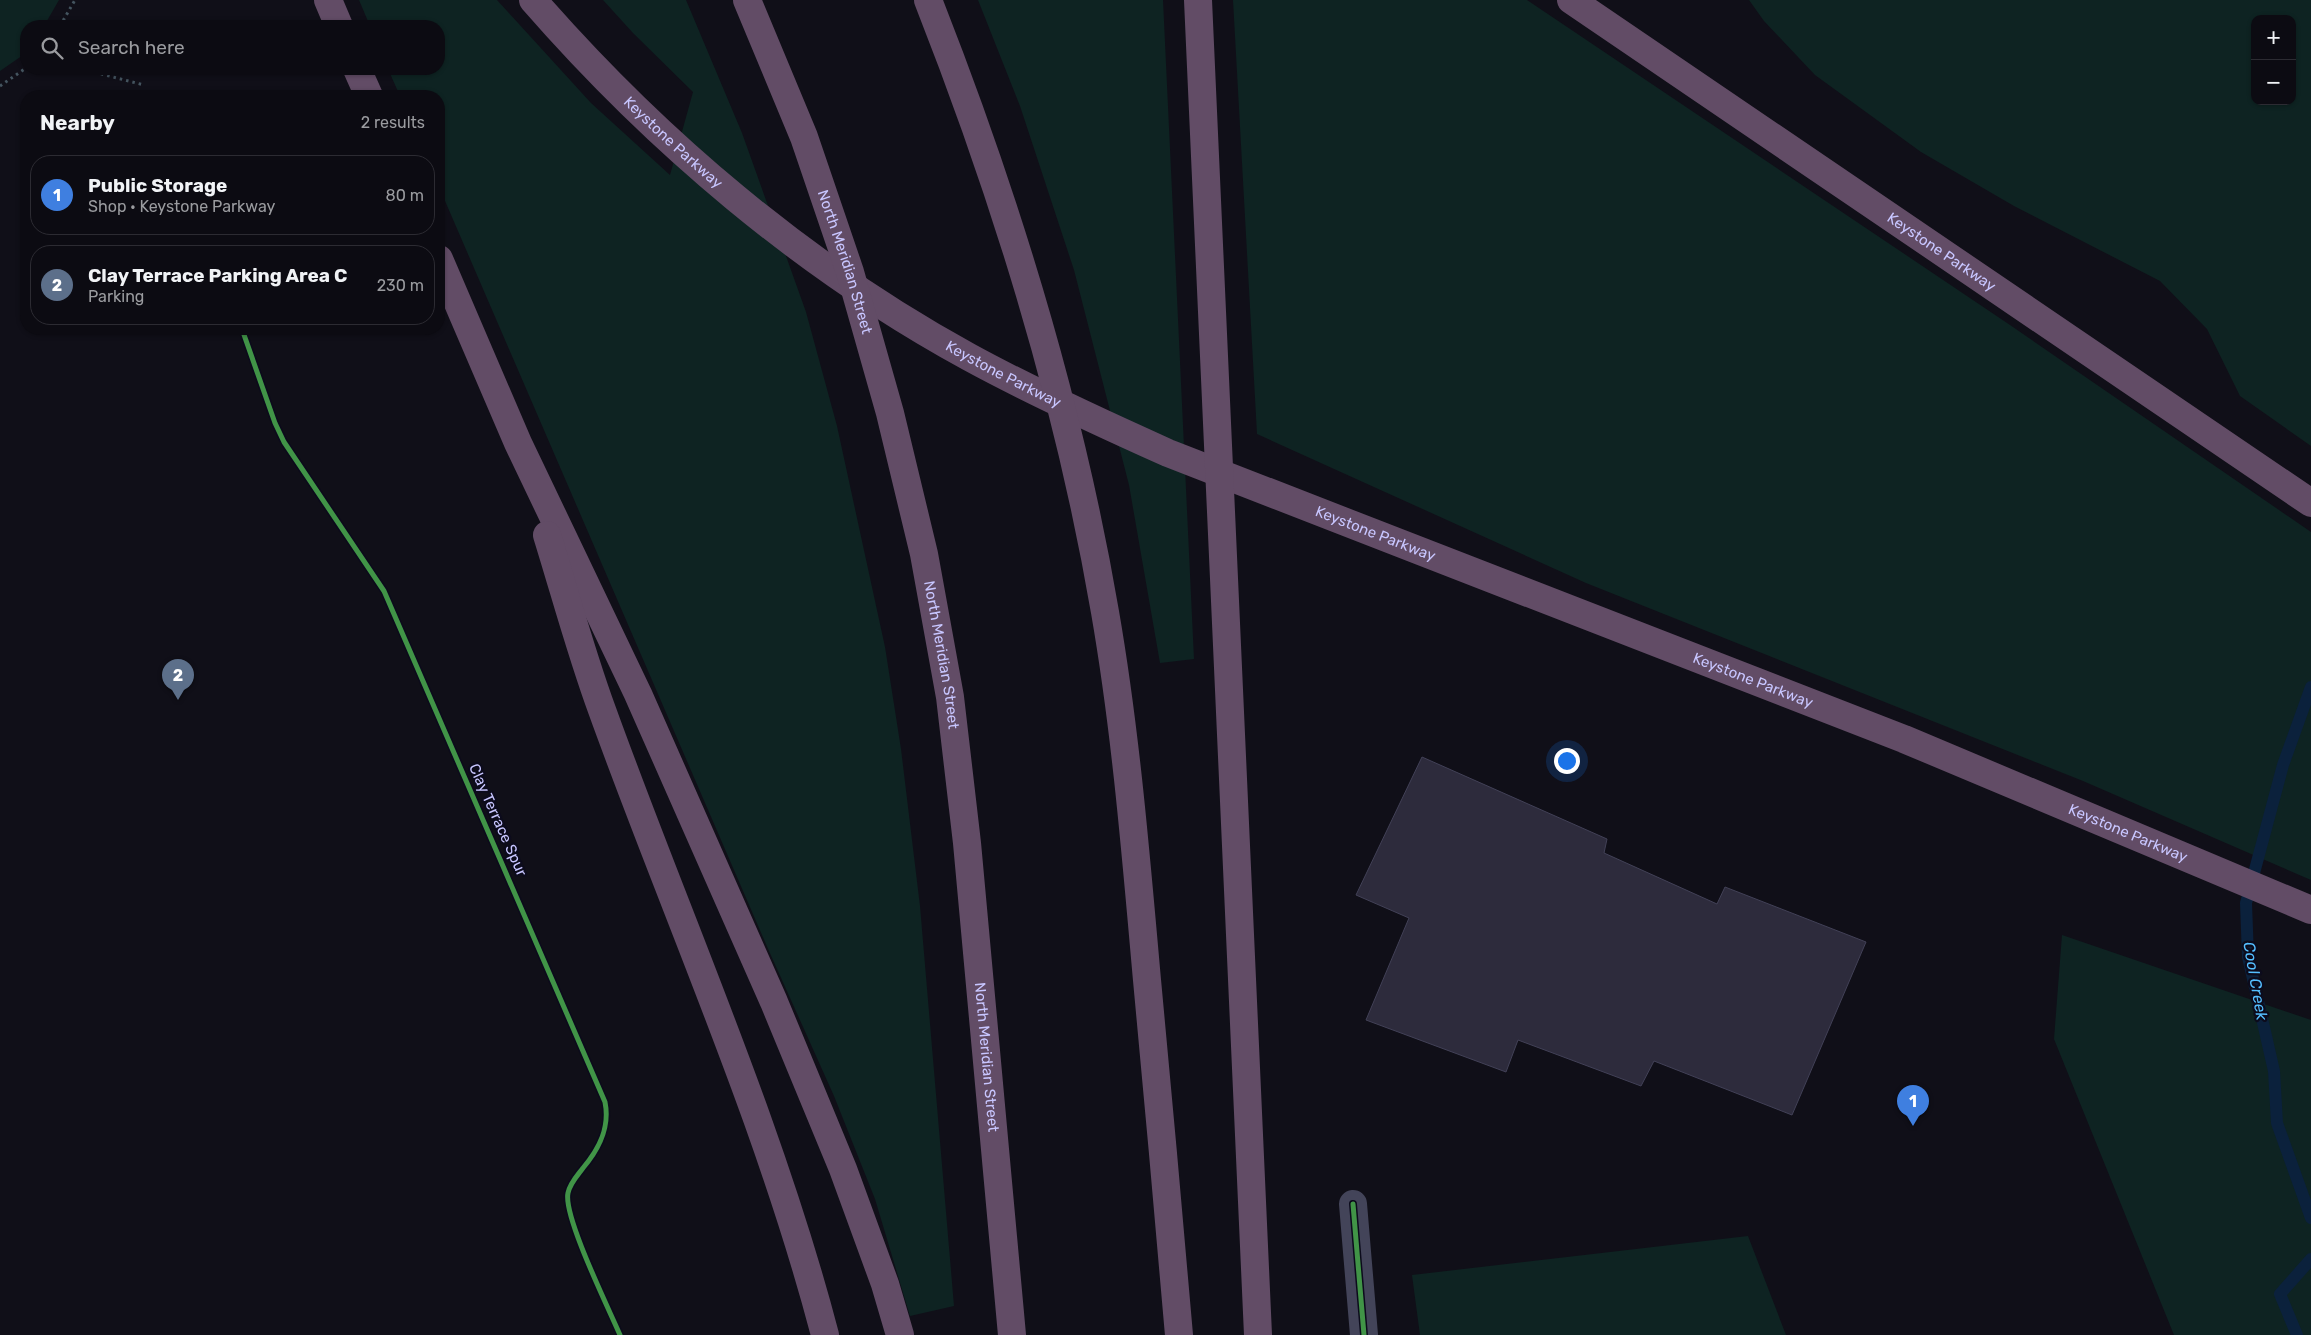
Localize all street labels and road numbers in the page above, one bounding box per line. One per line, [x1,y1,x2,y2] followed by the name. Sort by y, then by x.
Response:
[620,93,726,192] street label: Keystone Parkway
[814,188,876,336] street label: North Meridian Street
[1884,209,1999,295] street label: Keystone Parkway
[943,337,1064,412] street label: Keystone Parkway
[1313,502,1438,565] street label: Keystone Parkway
[920,579,963,730] street label: North Meridian Street
[1690,649,1816,712] street label: Keystone Parkway
[465,761,531,879] street label: Clay Terrace Spur
[2066,800,2190,866] street label: Keystone Parkway
[971,982,1002,1133] street label: North Meridian Street

